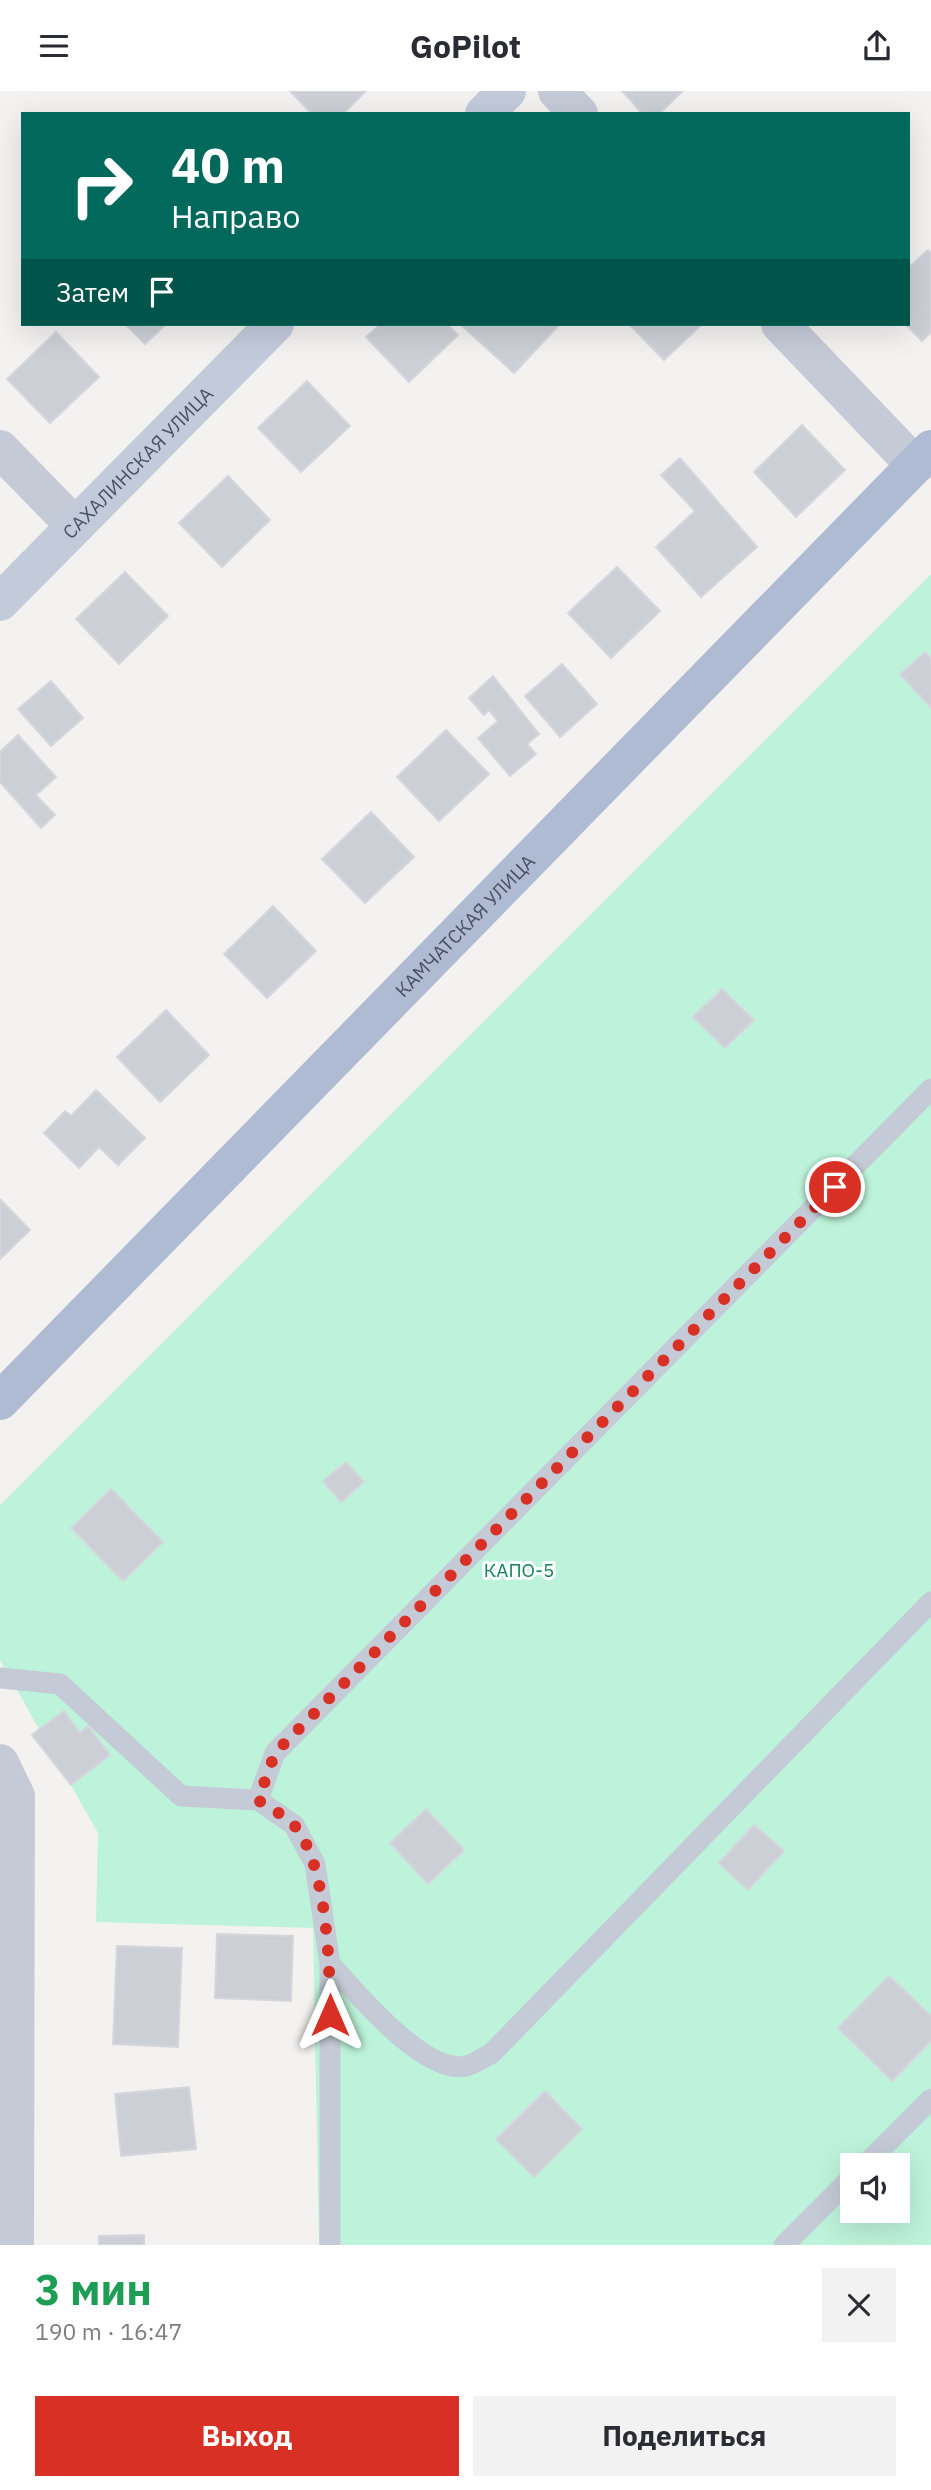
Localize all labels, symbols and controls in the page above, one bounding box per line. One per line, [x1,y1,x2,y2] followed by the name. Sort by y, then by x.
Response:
[410,25,521,67] text: GoPilot
[35,27,73,65] icon: menu
[858,27,896,65] icon: share
[171,133,285,196] text: 40 m
[56,140,147,231] icon: right
[171,195,300,237] text: Направо
[143,273,181,311] icon: arrive
[56,275,129,309] text: Затем
[58,382,218,544] street label: САХАЛИНСКАЯ УЛИЦА
[390,849,540,1002] street label: КАМЧАТСКАЯ УЛИЦА
[805,1157,865,1217] pin
[816,1168,854,1206] icon: arrive
[484,1558,554,1582] park label: КАПО-5
[293,1978,367,2052] position arrow
[840,2153,910,2223] map controls
[840,2153,910,2223] button: sound
[35,2262,152,2317] text: 3 мин
[822,2268,896,2342] button: close
[35,2316,182,2346] text: 190 m · 16:47
[35,2396,459,2476] button: Выход
[473,2396,896,2476] button: Поделиться

